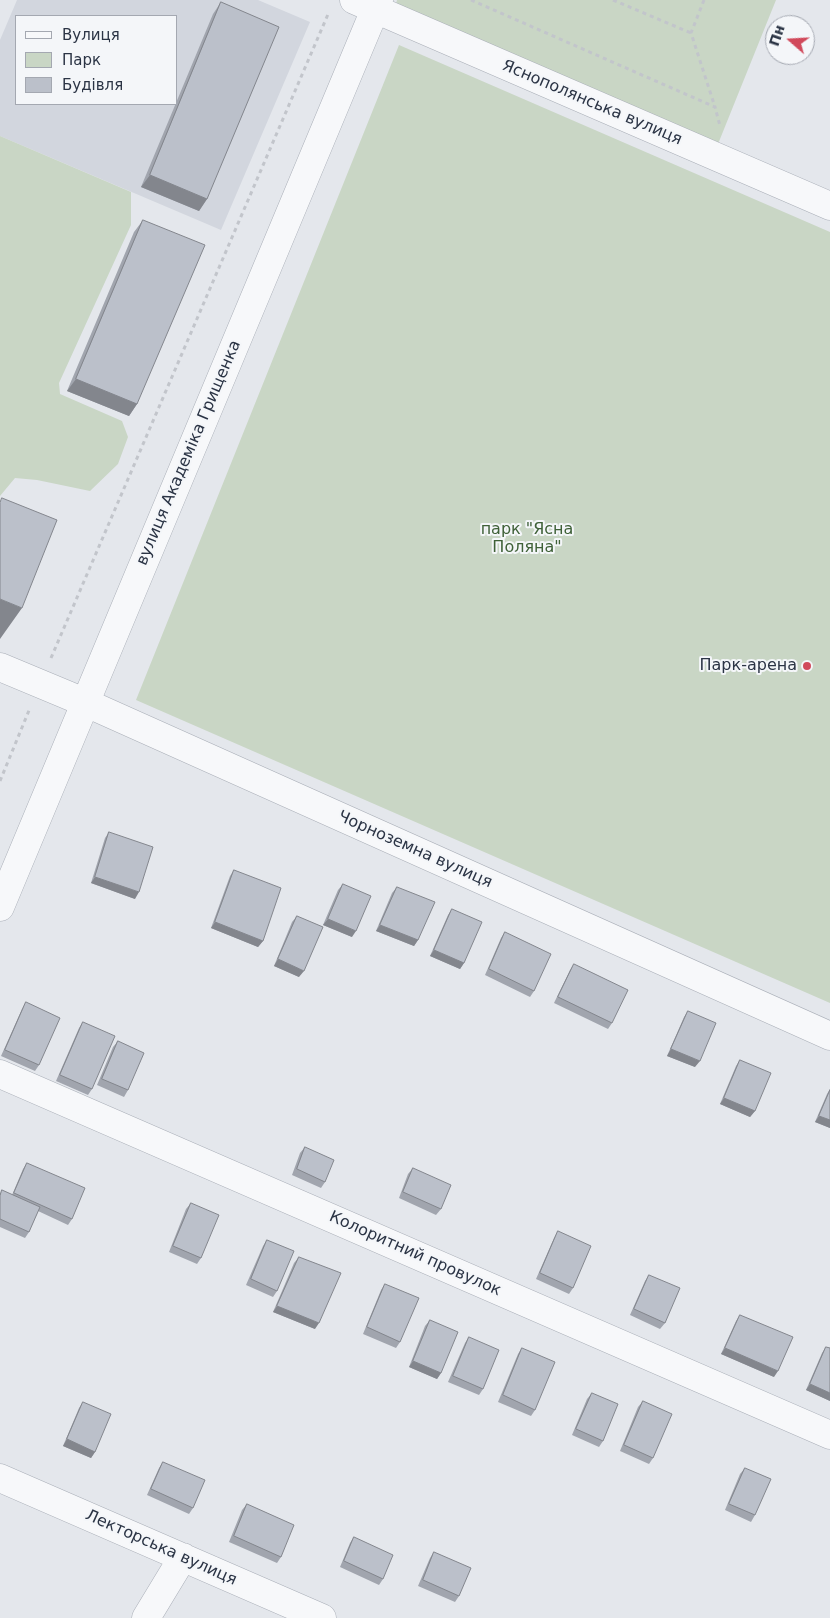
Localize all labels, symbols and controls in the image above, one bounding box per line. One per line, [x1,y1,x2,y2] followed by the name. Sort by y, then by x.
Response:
[15,15,178,105] legend
[765,15,815,65] north arrow
[766,23,788,48] text: Пн
[62,26,120,44] text: Вулиця
[62,51,101,69] text: Парк
[499,56,685,150] street label: Яснополянська вулиця
[62,76,123,94] text: Будівля
[133,338,245,568] street label: вулиця Академіка Грищенка
[481,520,573,558] park label: парк "Ясна Поляна"
[700,656,797,676] place label: Парк-арена
[801,660,813,672] marker: Парк-арена
[335,807,495,893] street label: Чорноземна вулиця
[326,1207,504,1301] street label: Колоритний провулок
[82,1506,240,1590] street label: Лекторська вулиця

